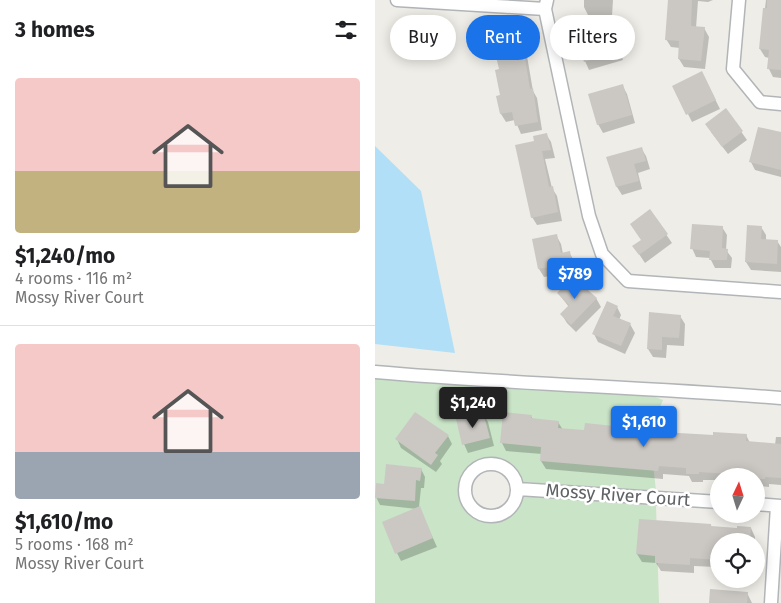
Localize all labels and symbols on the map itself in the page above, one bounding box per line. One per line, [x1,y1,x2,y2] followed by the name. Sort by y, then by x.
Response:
[545,258,605,300] pin: $789
[432,386,514,429] pin: $1,240
[603,406,685,448] pin: $1,610
[710,468,765,522] north arrow
[545,479,692,511] street label: Mossy River Court

